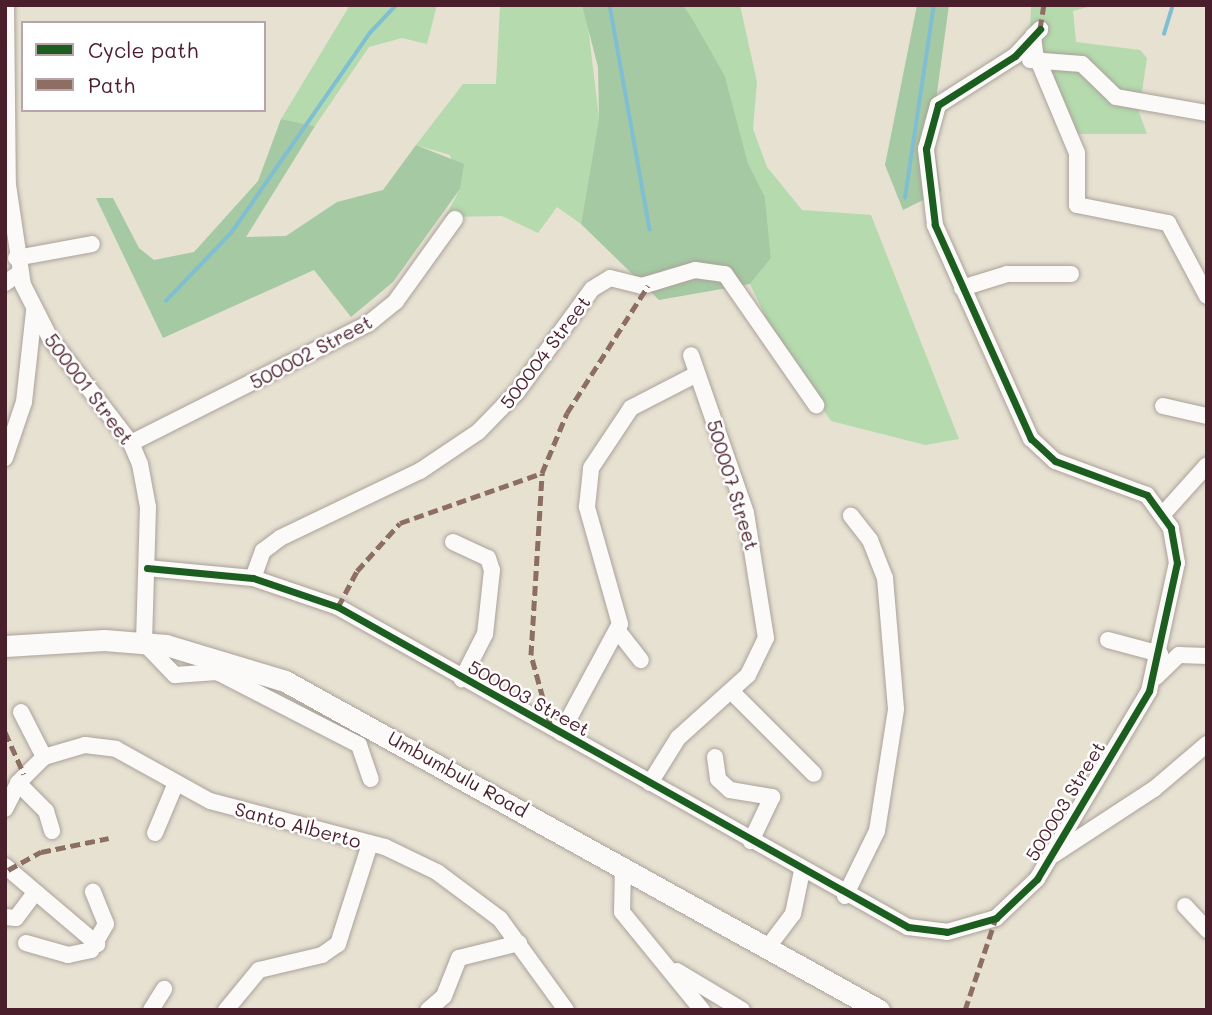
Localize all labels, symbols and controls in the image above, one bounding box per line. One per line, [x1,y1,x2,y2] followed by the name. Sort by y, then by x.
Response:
[21,21,266,112] legend
[88,36,198,63] text: Cycle path
[88,71,135,98] text: Path
[495,291,595,413] street label: 500004 Street
[246,310,376,394] street label: 500002 Street
[40,329,138,449] street label: 500001 Street
[702,417,764,553] street label: 500007 Street
[464,655,594,741] street label: 500003 Street
[384,726,532,822] street label: Umbumbulu Road
[1020,737,1110,865] street label: 500003 Street
[232,797,364,853] street label: Santo Alberto

